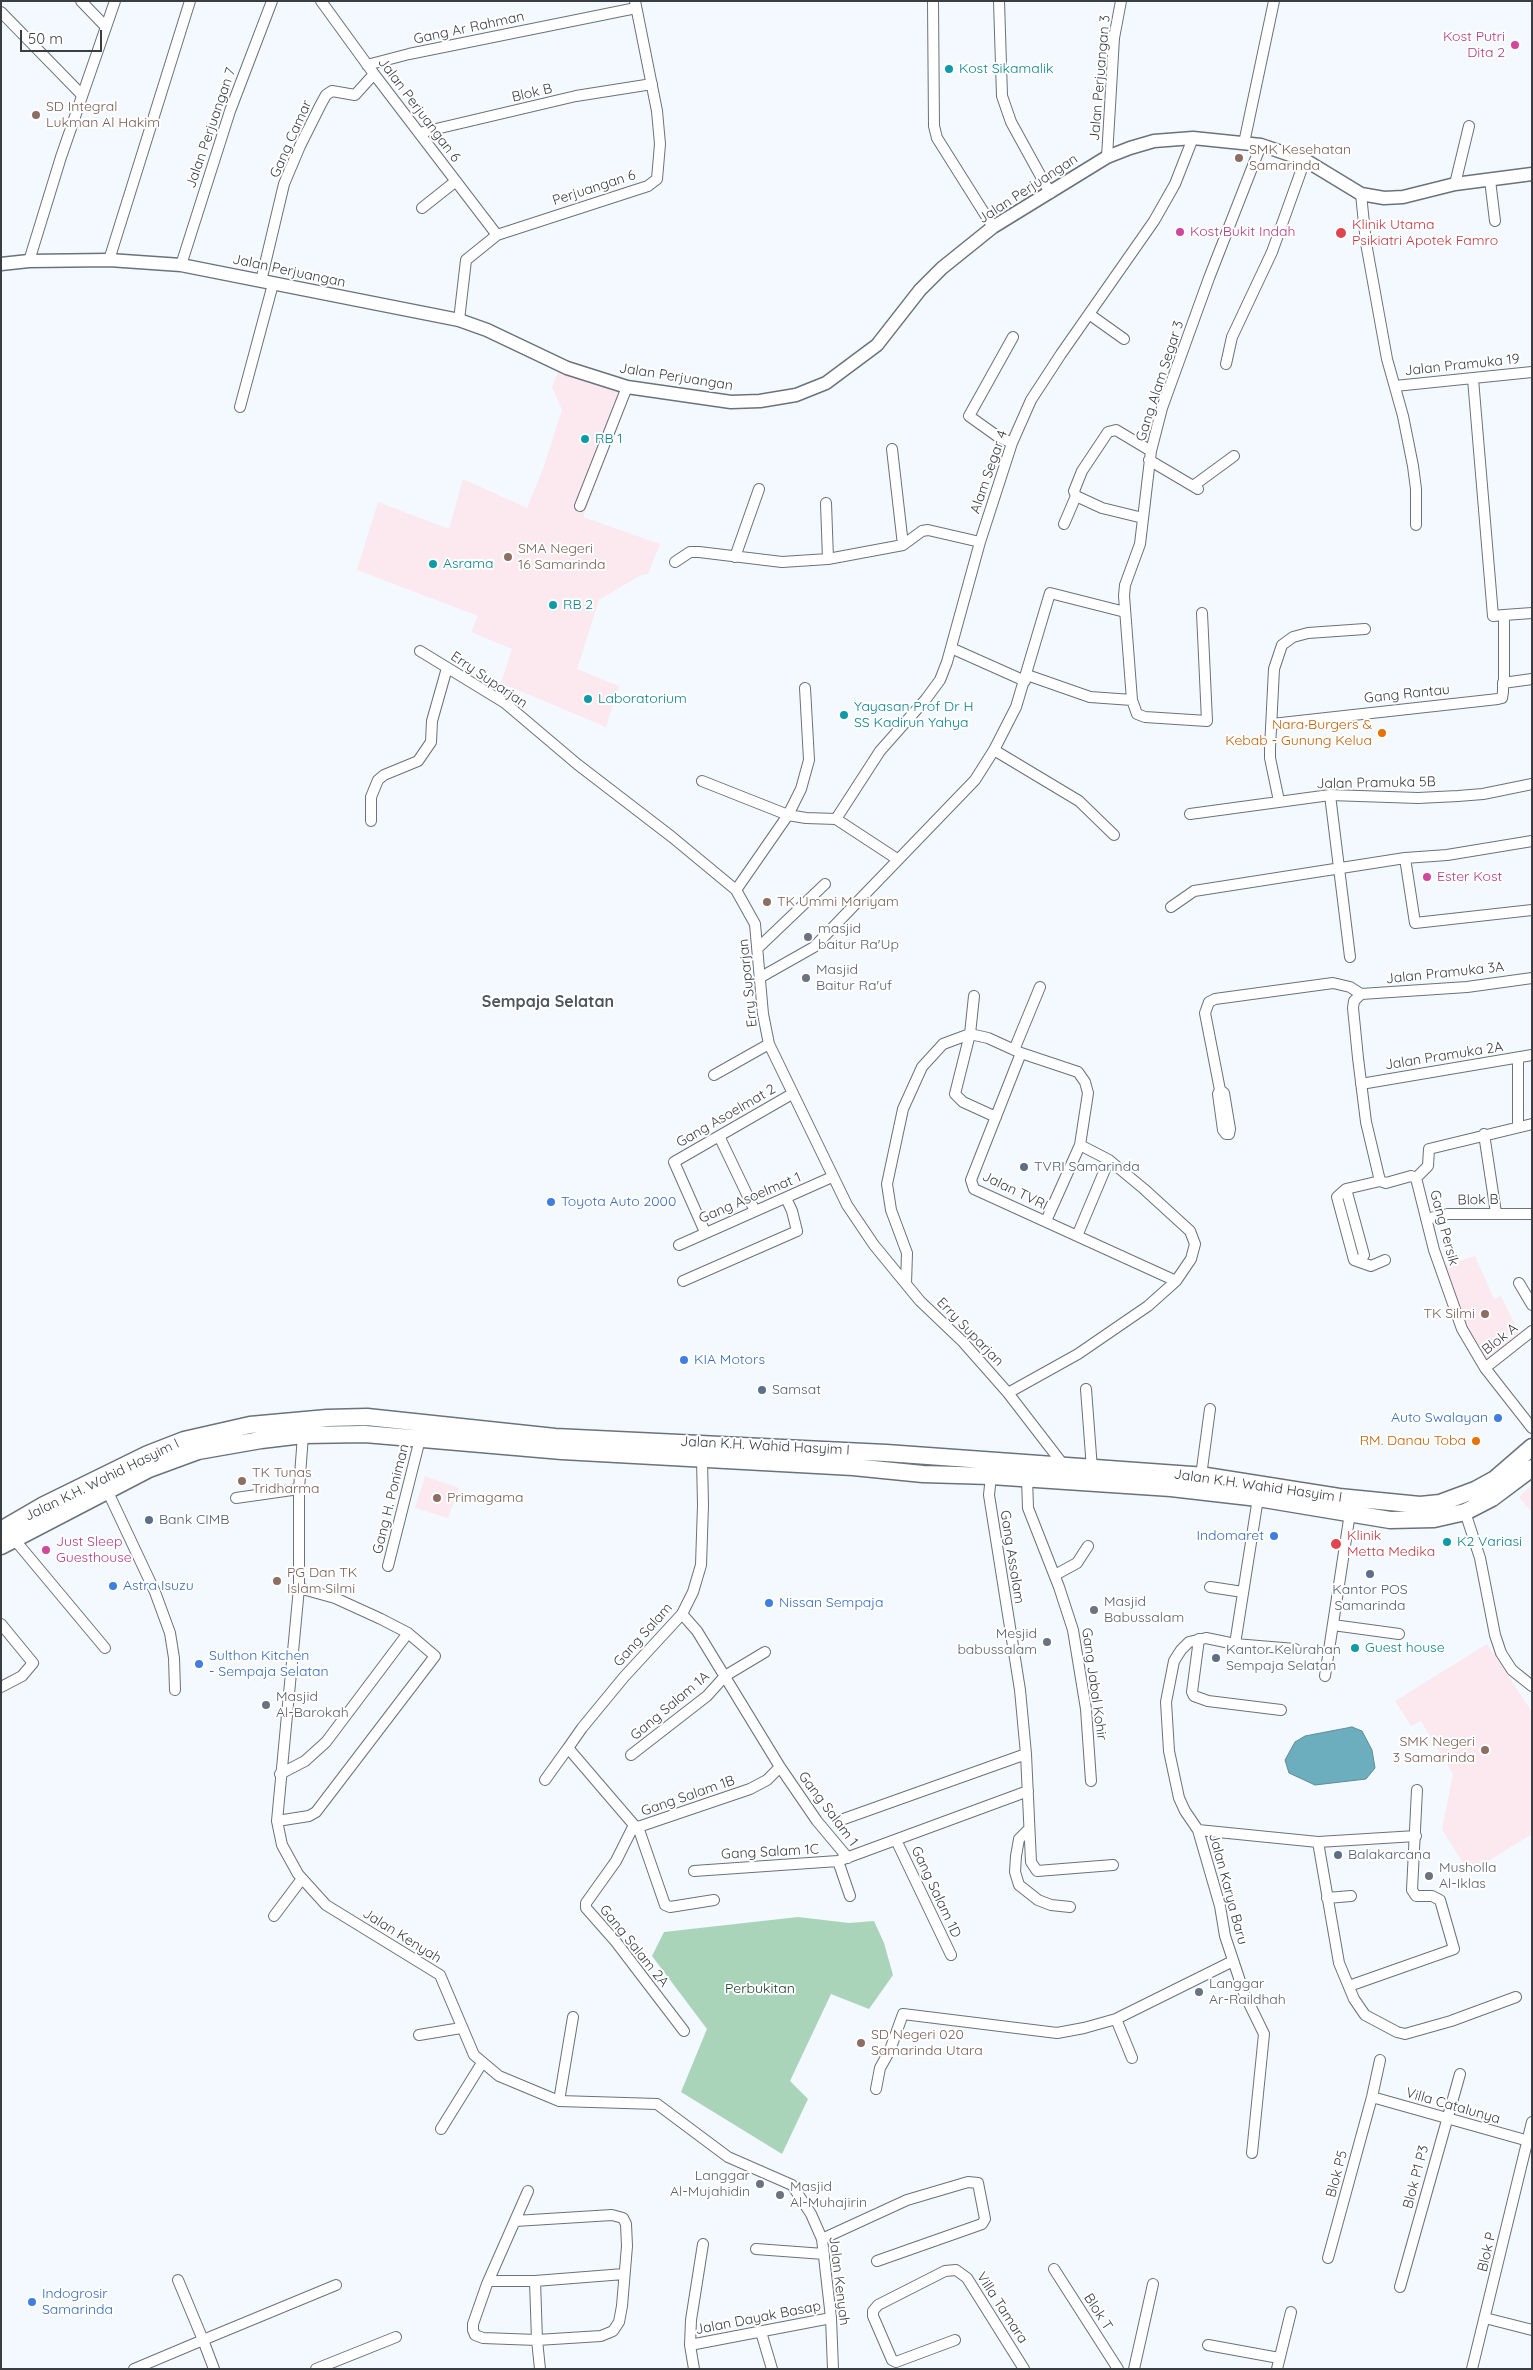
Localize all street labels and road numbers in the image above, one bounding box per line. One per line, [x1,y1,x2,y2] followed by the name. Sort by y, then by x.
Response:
[412,8,526,48] street label: Gang Ar Rahman
[1086,14,1114,142] street label: Jalan Perjuangan 3
[374,54,464,166] street label: Jalan Perjuangan 6
[183,66,239,190] street label: Jalan Perjuangan 7
[510,80,554,106] street label: Blok B
[266,98,316,180] street label: Gang Camar
[975,151,1081,227] street label: Jalan Perjuangan
[550,167,638,209] street label: Perjuangan 6
[231,251,347,291] street label: Jalan Perjuangan
[1133,319,1187,443] street label: Gang Alam Segar 3
[1404,351,1520,379] street label: Jalan Pramuka 19
[618,360,734,394] street label: Jalan Perjuangan
[967,428,1011,516] street label: Alam Segar 4
[447,648,531,712] street label: Erry Suparjan
[1363,681,1451,707] street label: Gang Rantau
[1316,774,1436,792] street label: Jalan Pramuka 5B
[735,938,761,1028] street label: Erry Suparjan
[1385,958,1505,988] street label: Jalan Pramuka 3A
[1384,1038,1504,1074] street label: Jalan Pramuka 2A
[673,1081,779,1151] street label: Gang Asoelmat 2
[979,1168,1051,1214] street label: Jalan TVRI
[696,1169,804,1227] street label: Gang Asoelmat 1
[1426,1188,1462,1268] street label: Gang Persik
[1457,1191,1499,1209] street label: Blok B
[933,1294,1007,1370] street label: Erry Suparjan
[1479,1320,1521,1358] street label: Blok A
[680,1433,850,1459] street label: Jalan K.H. Wahid Hasyim I
[22,1435,182,1525] street label: Jalan K.H. Wahid Hasyim I
[369,1442,413,1556] street label: Gang H. Poniman
[1173,1466,1343,1506] street label: Jalan K.H. Wahid Hasyim I
[996,1509,1028,1605] street label: Gang Assalam
[610,1600,676,1670] street label: Gang Salam
[1078,1627,1110,1741] street label: Gang Jabal Kohir
[627,1668,713,1744] street label: Gang Salam 1A
[795,1768,861,1850] street label: Gang Salam 1
[639,1772,737,1820] street label: Gang Salam 1B
[1205,1831,1251,1947] street label: Jalan Karya Baru
[721,1841,819,1863] street label: Gang Salam 1C
[907,1844,965,1940] street label: Gang Salam 1D
[596,1902,672,1990] street label: Gang Salam 2A
[360,1905,444,1967] street label: Jalan Kenyah
[1404,2084,1502,2128] street label: Villa Catalunya
[1399,2143,1433,2211] street label: Blok P1 P3
[1323,2149,1351,2199] street label: Blok P5
[1474,2230,1500,2274] street label: Blok P
[825,2236,853,2326] street label: Jalan Kenyah
[973,2269,1031,2347] street label: Villa Tamara
[1080,2290,1116,2334] street label: Blok T
[694,2298,822,2338] street label: Jalan Dayak Basap

